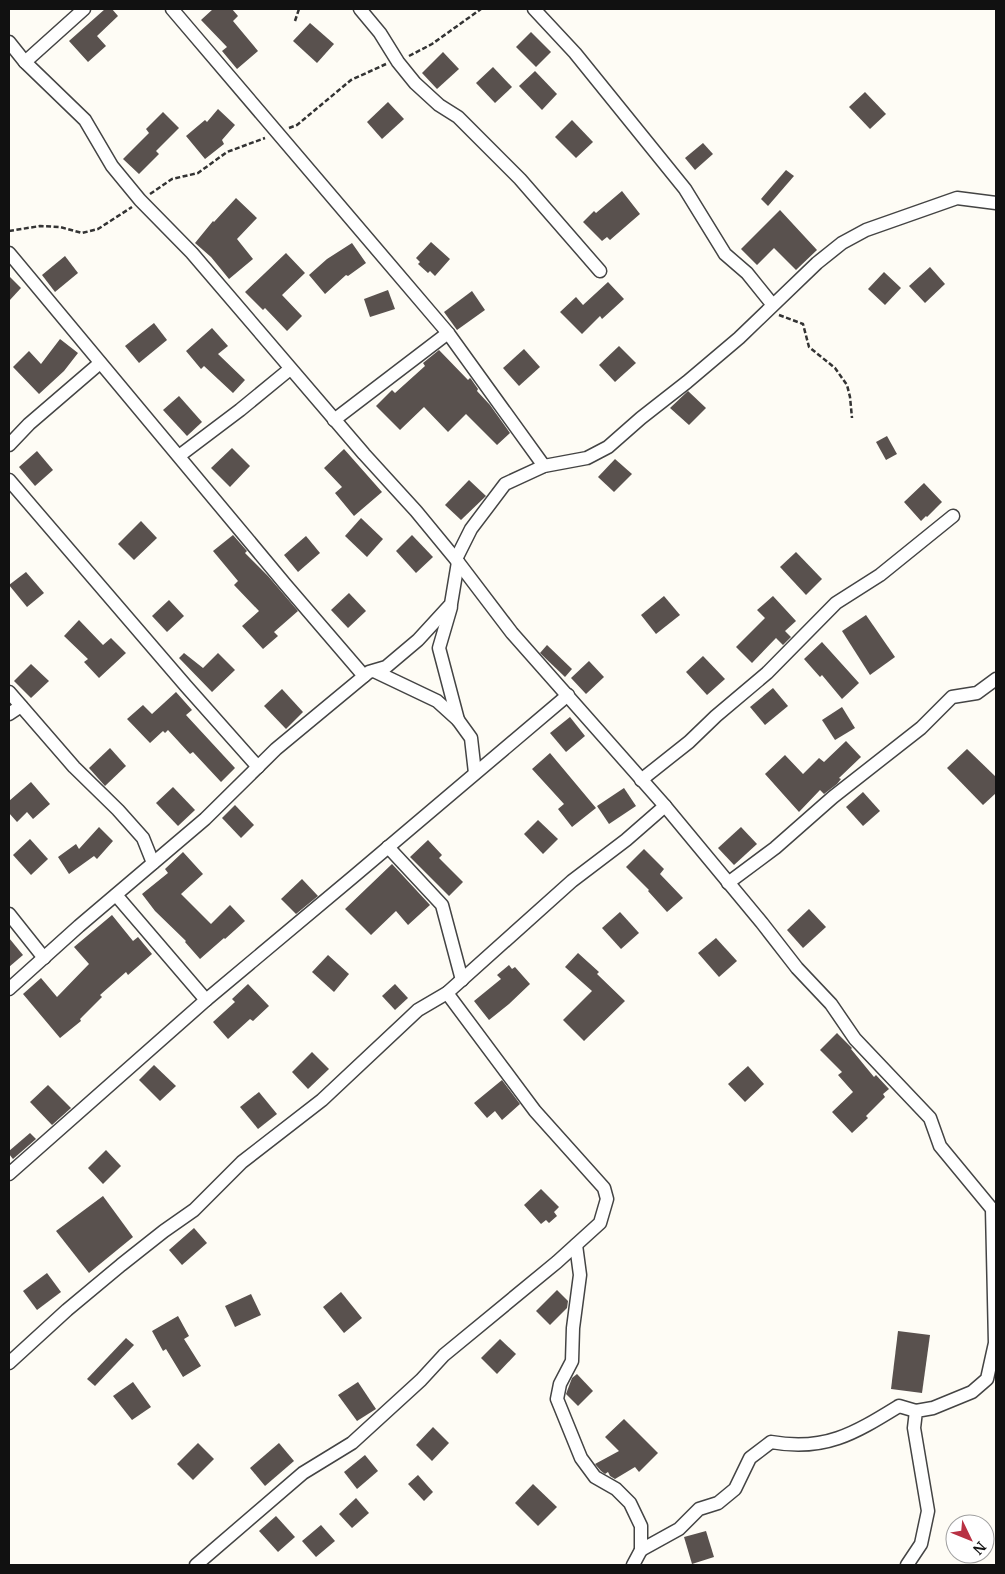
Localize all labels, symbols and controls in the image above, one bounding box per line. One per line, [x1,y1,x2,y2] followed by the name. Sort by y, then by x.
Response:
[945,1514,995,1564] north arrow
[969,1538,990,1558] text: N

